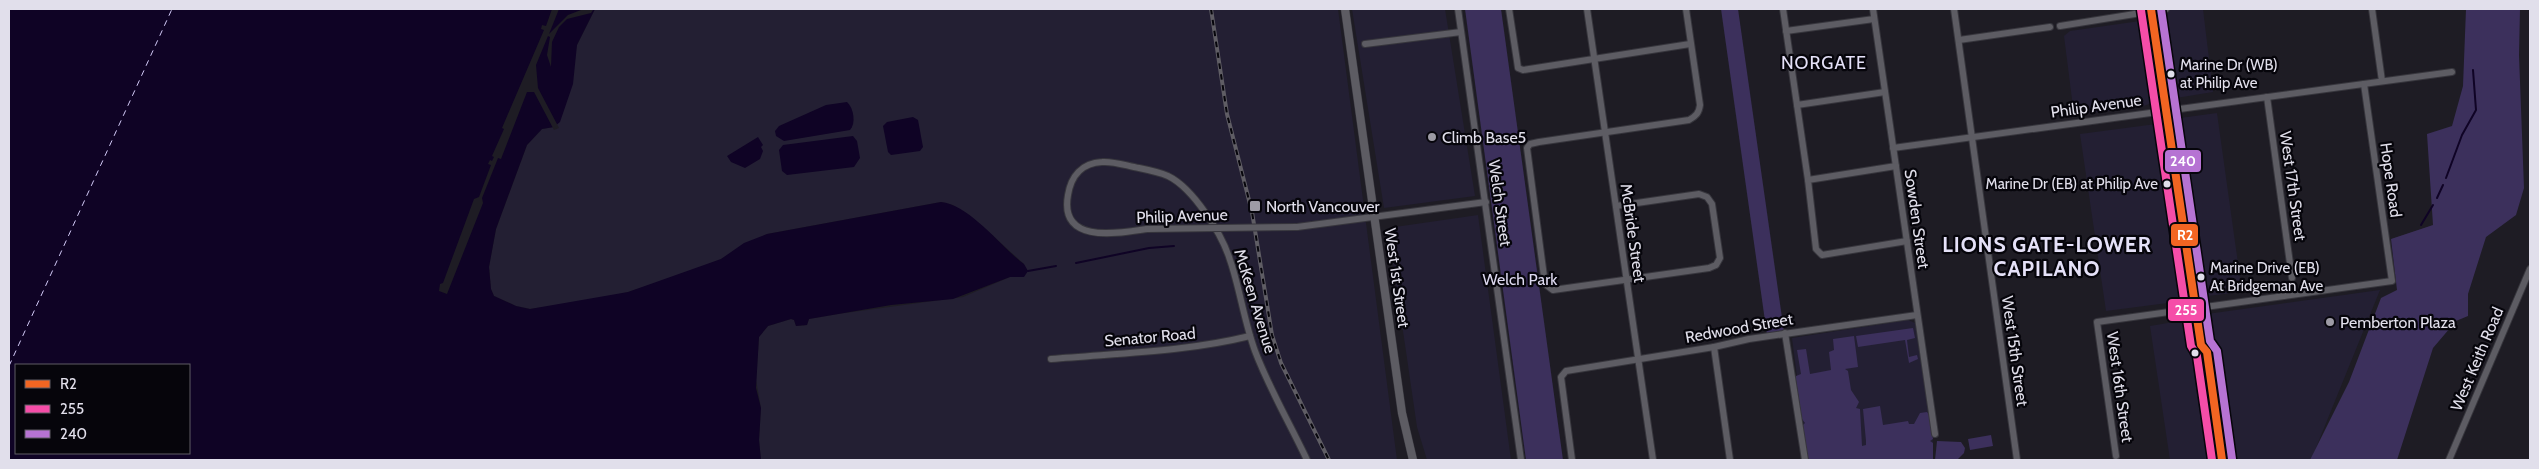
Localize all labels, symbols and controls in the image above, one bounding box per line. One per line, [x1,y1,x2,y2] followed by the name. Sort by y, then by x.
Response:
[1781,52,1867,74] district label: NORGATE
[2180,56,2278,92] place label: Marine Dr (WB) at Philip Ave
[2166,69,2176,79] marker: Marine Dr (WB) at Philip Ave
[2049,90,2143,122] street label: Philip Avenue
[1442,128,1526,147] place label: Climb Base5
[2276,130,2310,243] street label: West 17th Street
[1426,131,1438,143] marker: Climb Base5
[2376,141,2406,219] street label: Hope Road
[2164,149,2202,173] line badge: 240
[2170,152,2196,170] text: 240
[1485,159,1516,248] street label: Welch Street
[1901,168,1933,271] street label: Sowden Street
[1986,175,2158,193] place label: Marine Dr (EB) at Philip Ave
[2162,179,2172,189] marker: Marine Dr (EB) at Philip Ave
[1617,182,1649,284] street label: McBride Street
[1266,197,1381,216] place label: North Vancouver
[1248,199,1262,213] marker: North Vancouver
[1136,205,1228,227] street label: Philip Avenue
[2170,223,2199,247] line badge: R2
[2177,226,2193,244] text: R2
[1381,227,1413,330] street label: West 1st Street
[1942,232,2152,281] district label: LIONS GATE-LOWER CAPILANO
[1230,247,1280,355] street label: McKeen Avenue
[2210,259,2324,295] place label: Marine Drive (EB) At Bridgeman Ave
[1483,270,1558,289] park label: Welch Park
[2196,272,2206,282] marker: Marine Drive (EB) At Bridgeman Ave
[1998,295,2032,408] street label: West 15th Street
[2167,298,2205,322] line badge: 255
[2175,301,2197,319] text: 255
[2447,304,2507,414] street label: West Keith Road
[1684,309,1795,347] street label: Redwood Street
[2340,313,2456,332] place label: Pemberton Plaza
[2324,316,2336,328] marker: Pemberton Plaza
[1104,324,1196,350] street label: Senator Road
[2103,331,2137,444] street label: West 16th Street
[2190,348,2200,358] unlabelled marker
[15,364,190,454] legend
[60,375,77,393] text: R2
[60,400,84,418] text: 255
[60,425,87,443] text: 240

